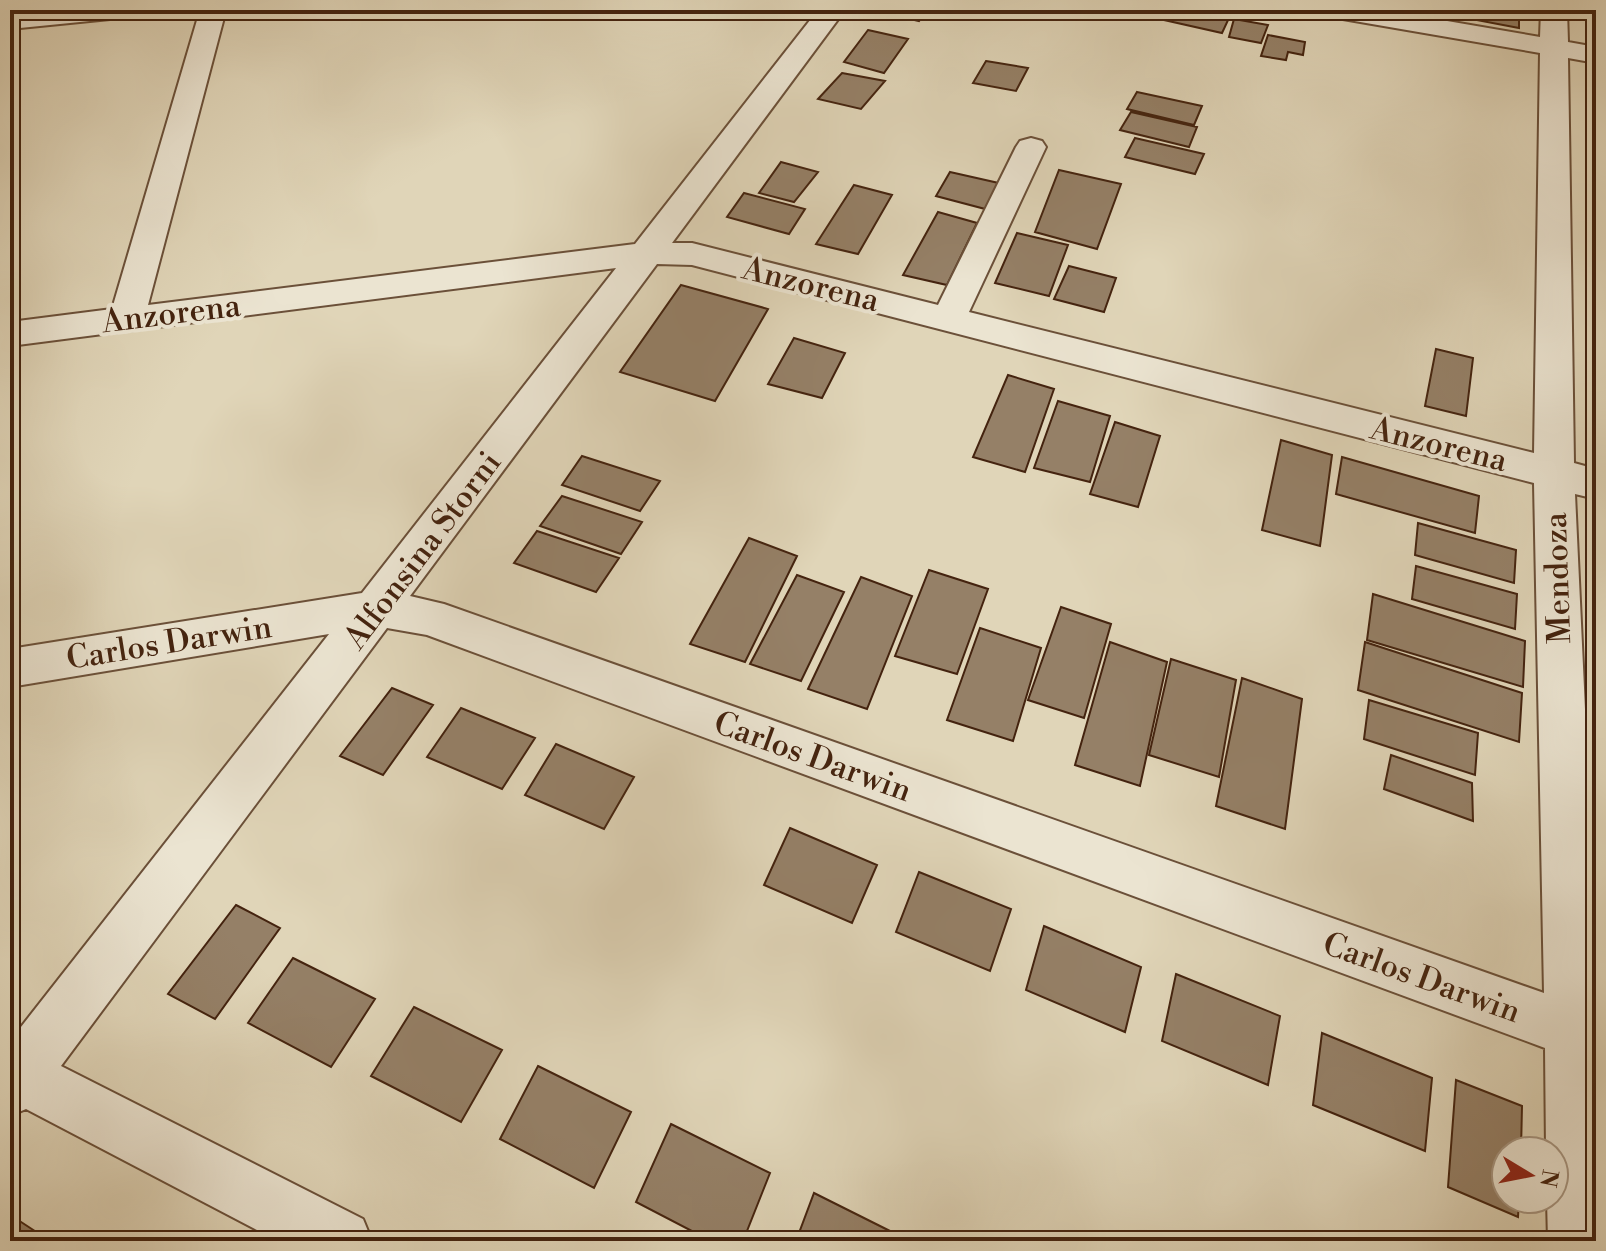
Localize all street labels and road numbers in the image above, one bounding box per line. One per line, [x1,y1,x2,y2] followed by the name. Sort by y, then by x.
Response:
[737,248,884,321] street label: Anzorena
[99,286,244,342] street label: Anzorena
[1365,408,1512,481] street label: Anzorena
[335,444,510,658] street label: Alfonsina Storni
[1536,511,1580,644] street label: Mendoza
[64,607,275,679] street label: Carlos Darwin
[708,703,917,811] street label: Carlos Darwin
[1317,924,1526,1032] street label: Carlos Darwin

